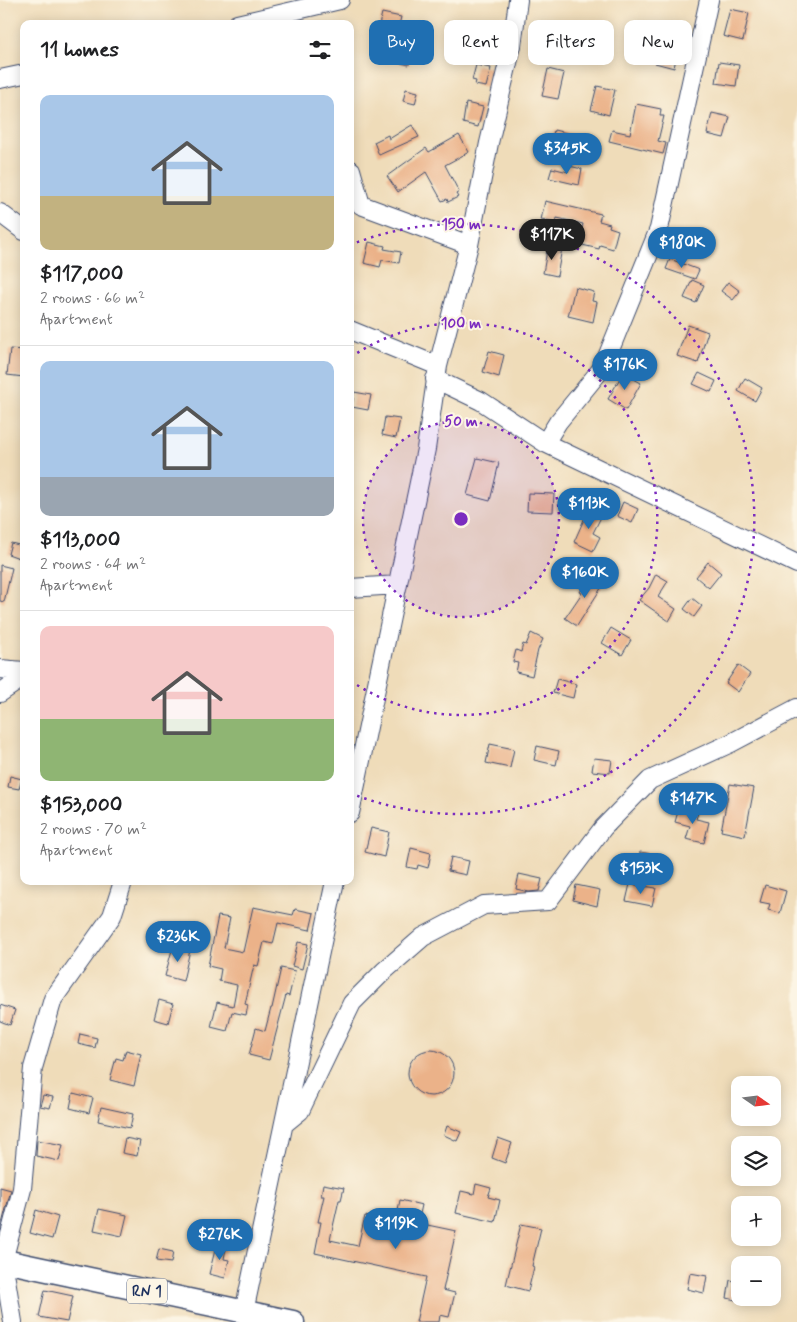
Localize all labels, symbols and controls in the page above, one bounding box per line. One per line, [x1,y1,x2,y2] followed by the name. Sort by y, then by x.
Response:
[369,20,434,65] chip: Buy
[444,20,518,65] chip: Rent
[528,20,614,65] chip: Filters
[624,20,692,65] chip: New
[40,36,119,64] text: 11 homes
[306,36,334,64] icon: filters
[142,128,232,218] icon: home
[532,132,602,175] pin: $345K
[544,138,590,159] text: $345K
[441,215,481,235] text: 150 m
[517,218,587,261] pin: $117K
[530,224,574,245] text: $117K
[647,226,717,269] pin: $180K
[659,232,705,253] text: $180K
[40,260,123,288] text: $117,000
[40,288,145,309] text: 2 rooms · 66 m²
[40,309,113,330] text: Apartment
[441,314,481,334] text: 100 m
[590,348,660,391] pin: $176K
[603,354,647,375] text: $176K
[142,393,232,483] icon: home
[444,412,478,432] text: 50 m
[554,488,624,530] pin: $113K
[568,493,610,514] text: $113K
[452,510,470,528] centre of rings
[40,526,120,554] text: $113,000
[40,554,146,575] text: 2 rooms · 64 m²
[550,556,620,599] pin: $160K
[562,562,608,583] text: $160K
[40,575,113,596] text: Apartment
[142,658,232,748] icon: home
[658,782,728,825] pin: $147K
[670,788,716,809] text: $147K
[40,791,122,819] text: $153,000
[40,819,147,840] text: 2 rooms · 70 m²
[40,840,113,861] text: Apartment
[606,852,676,895] pin: $153K
[620,858,662,879] text: $153K
[143,920,213,963] pin: $236K
[157,926,199,947] text: $236K
[731,1076,781,1126] north arrow
[731,1076,781,1306] map controls
[731,1136,781,1186] button: layers
[731,1196,781,1246] button: +
[361,1208,431,1250] pin: $119K
[374,1213,418,1234] text: $119K
[185,1218,255,1261] pin: $276K
[198,1224,242,1245] text: $276K
[731,1256,781,1306] button: −
[127,1278,167,1304] road number: RN 1

